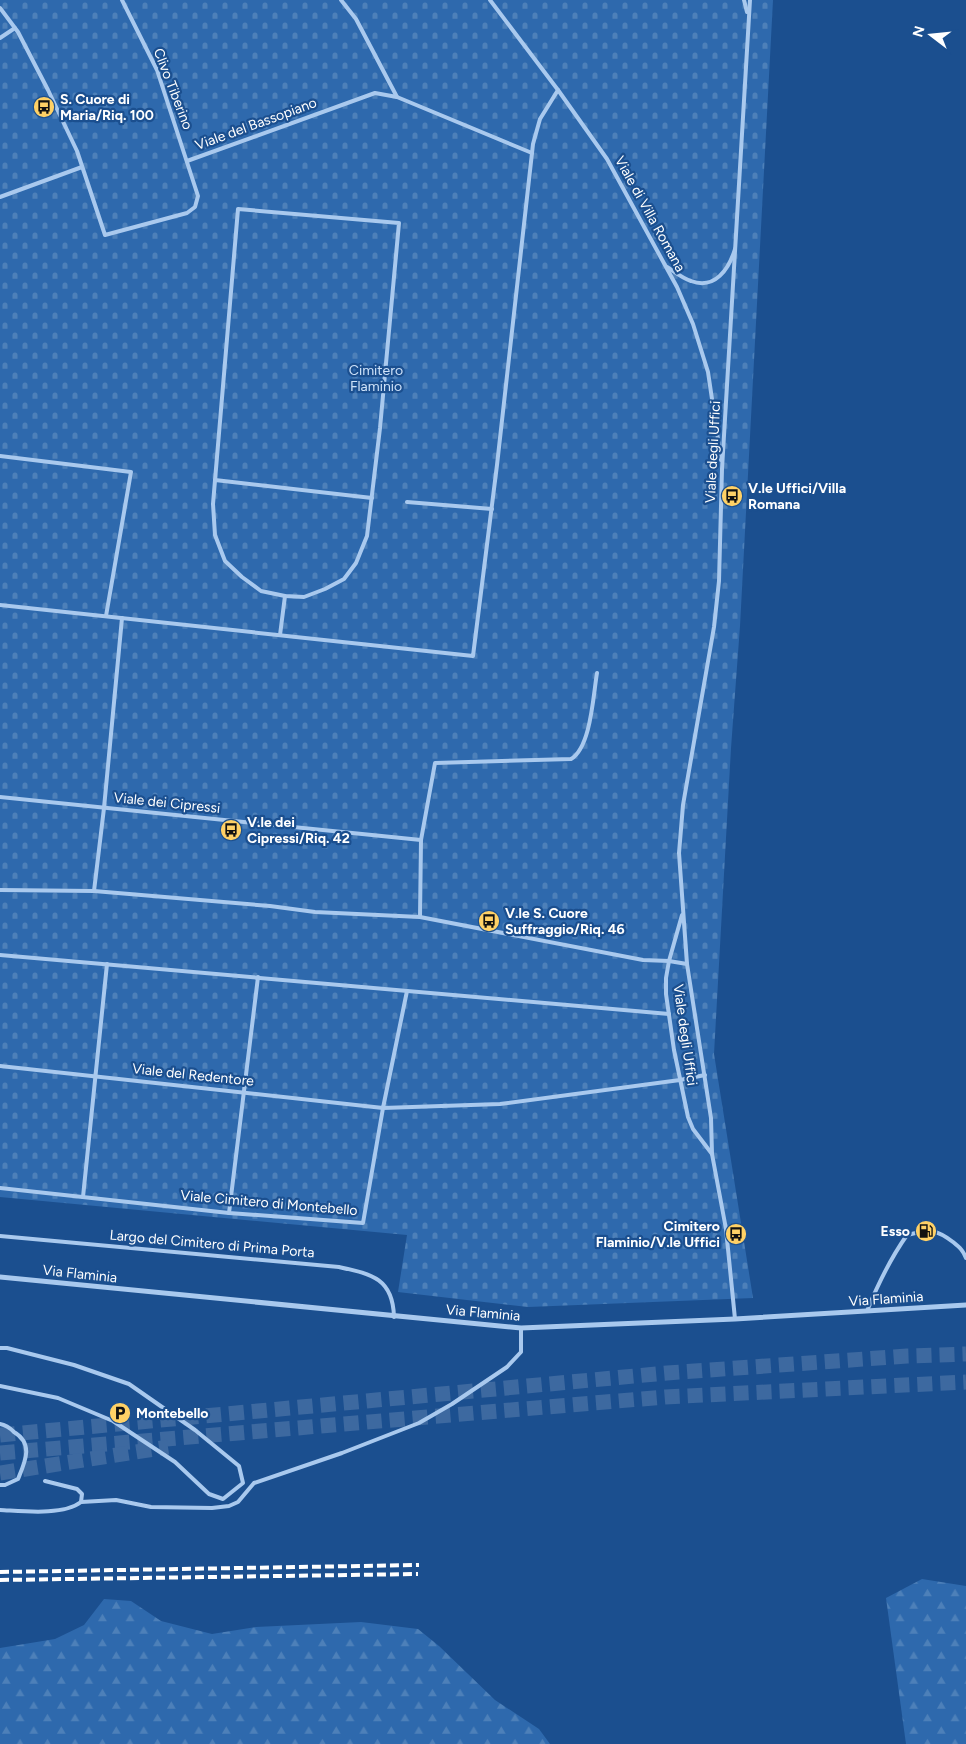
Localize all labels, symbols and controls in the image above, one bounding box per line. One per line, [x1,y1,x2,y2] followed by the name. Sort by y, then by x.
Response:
[906,10,956,60] north arrow
[909,24,929,39] text: N
[150,46,196,132] street label: Clivo Tiberino
[60,91,154,124] place label: S. Cuore di Maria/Riq. 100
[193,94,319,154] street label: Viale del Bassopiano
[32,95,56,119] bus stop icon: S. Cuore di Maria/Riq. 100
[611,153,689,275] street label: Viale di Villa Romana
[349,362,403,395] park label: Cimitero Flaminio
[702,400,724,504] street label: Viale degli Uffici
[748,480,846,513] place label: V.le Uffici/Villa Romana
[720,484,744,508] bus stop icon: V.le Uffici/Villa Romana
[113,789,221,817] street label: Viale dei Cipressi
[247,814,350,847] place label: V.le dei Cipressi/Riq. 42
[219,818,243,842] bus stop icon: V.le dei Cipressi/Riq. 42
[505,905,625,938] place label: V.le S. Cuore Suffraggio/Riq. 46
[477,909,501,933] bus stop icon: V.le S. Cuore Suffraggio/Riq. 46
[669,983,701,1087] street label: Viale degli Uffici
[131,1060,255,1090] street label: Viale del Redentore
[180,1187,358,1219] street label: Viale Cimitero di Montebello
[596,1218,720,1251] place label: Cimitero Flaminio/V.le Uffici
[914,1219,938,1243] fuel station icon: Esso
[724,1222,748,1246] bus stop icon: Cimitero Flaminio/V.le Uffici
[881,1223,910,1240] place label: Esso
[109,1227,315,1261] street label: Largo del Cimitero di Prima Porta
[42,1262,118,1286] street label: Via Flaminia
[848,1288,924,1310] street label: Via Flaminia
[445,1301,521,1325] street label: Via Flaminia
[108,1401,132,1425] parking icon: Montebello
[136,1405,208,1422] place label: Montebello

